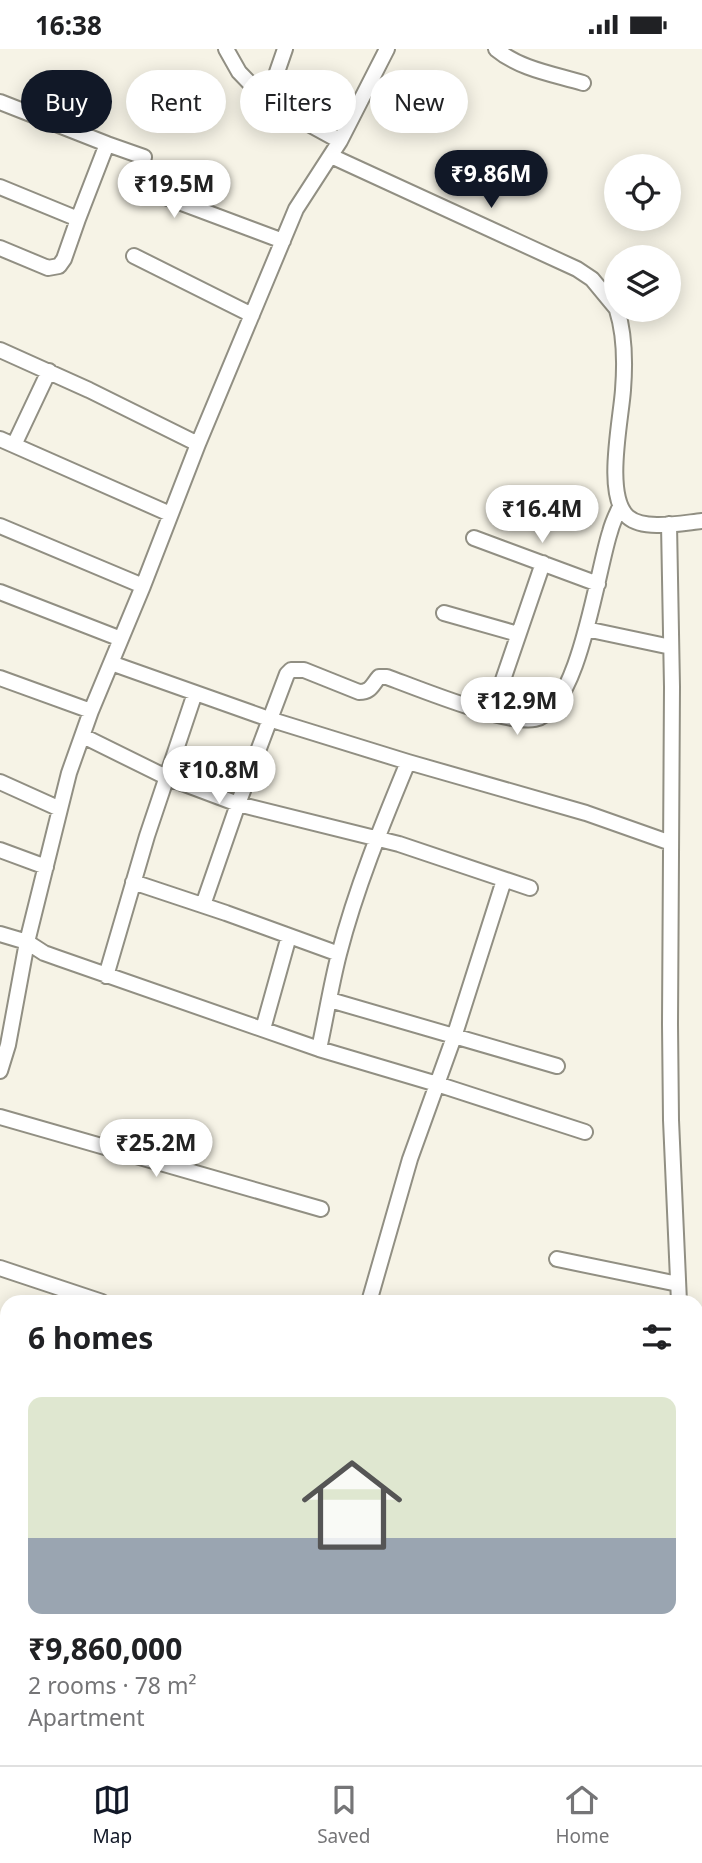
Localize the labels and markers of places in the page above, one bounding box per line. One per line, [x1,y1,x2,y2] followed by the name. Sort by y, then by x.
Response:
[434,151,548,210] pin: ₹9.86M
[117,160,231,220] pin: ₹19.5M
[485,485,599,545] pin: ₹16.4M
[460,677,574,737] pin: ₹12.9M
[162,747,276,806] pin: ₹10.8M
[99,1119,213,1179] pin: ₹25.2M

